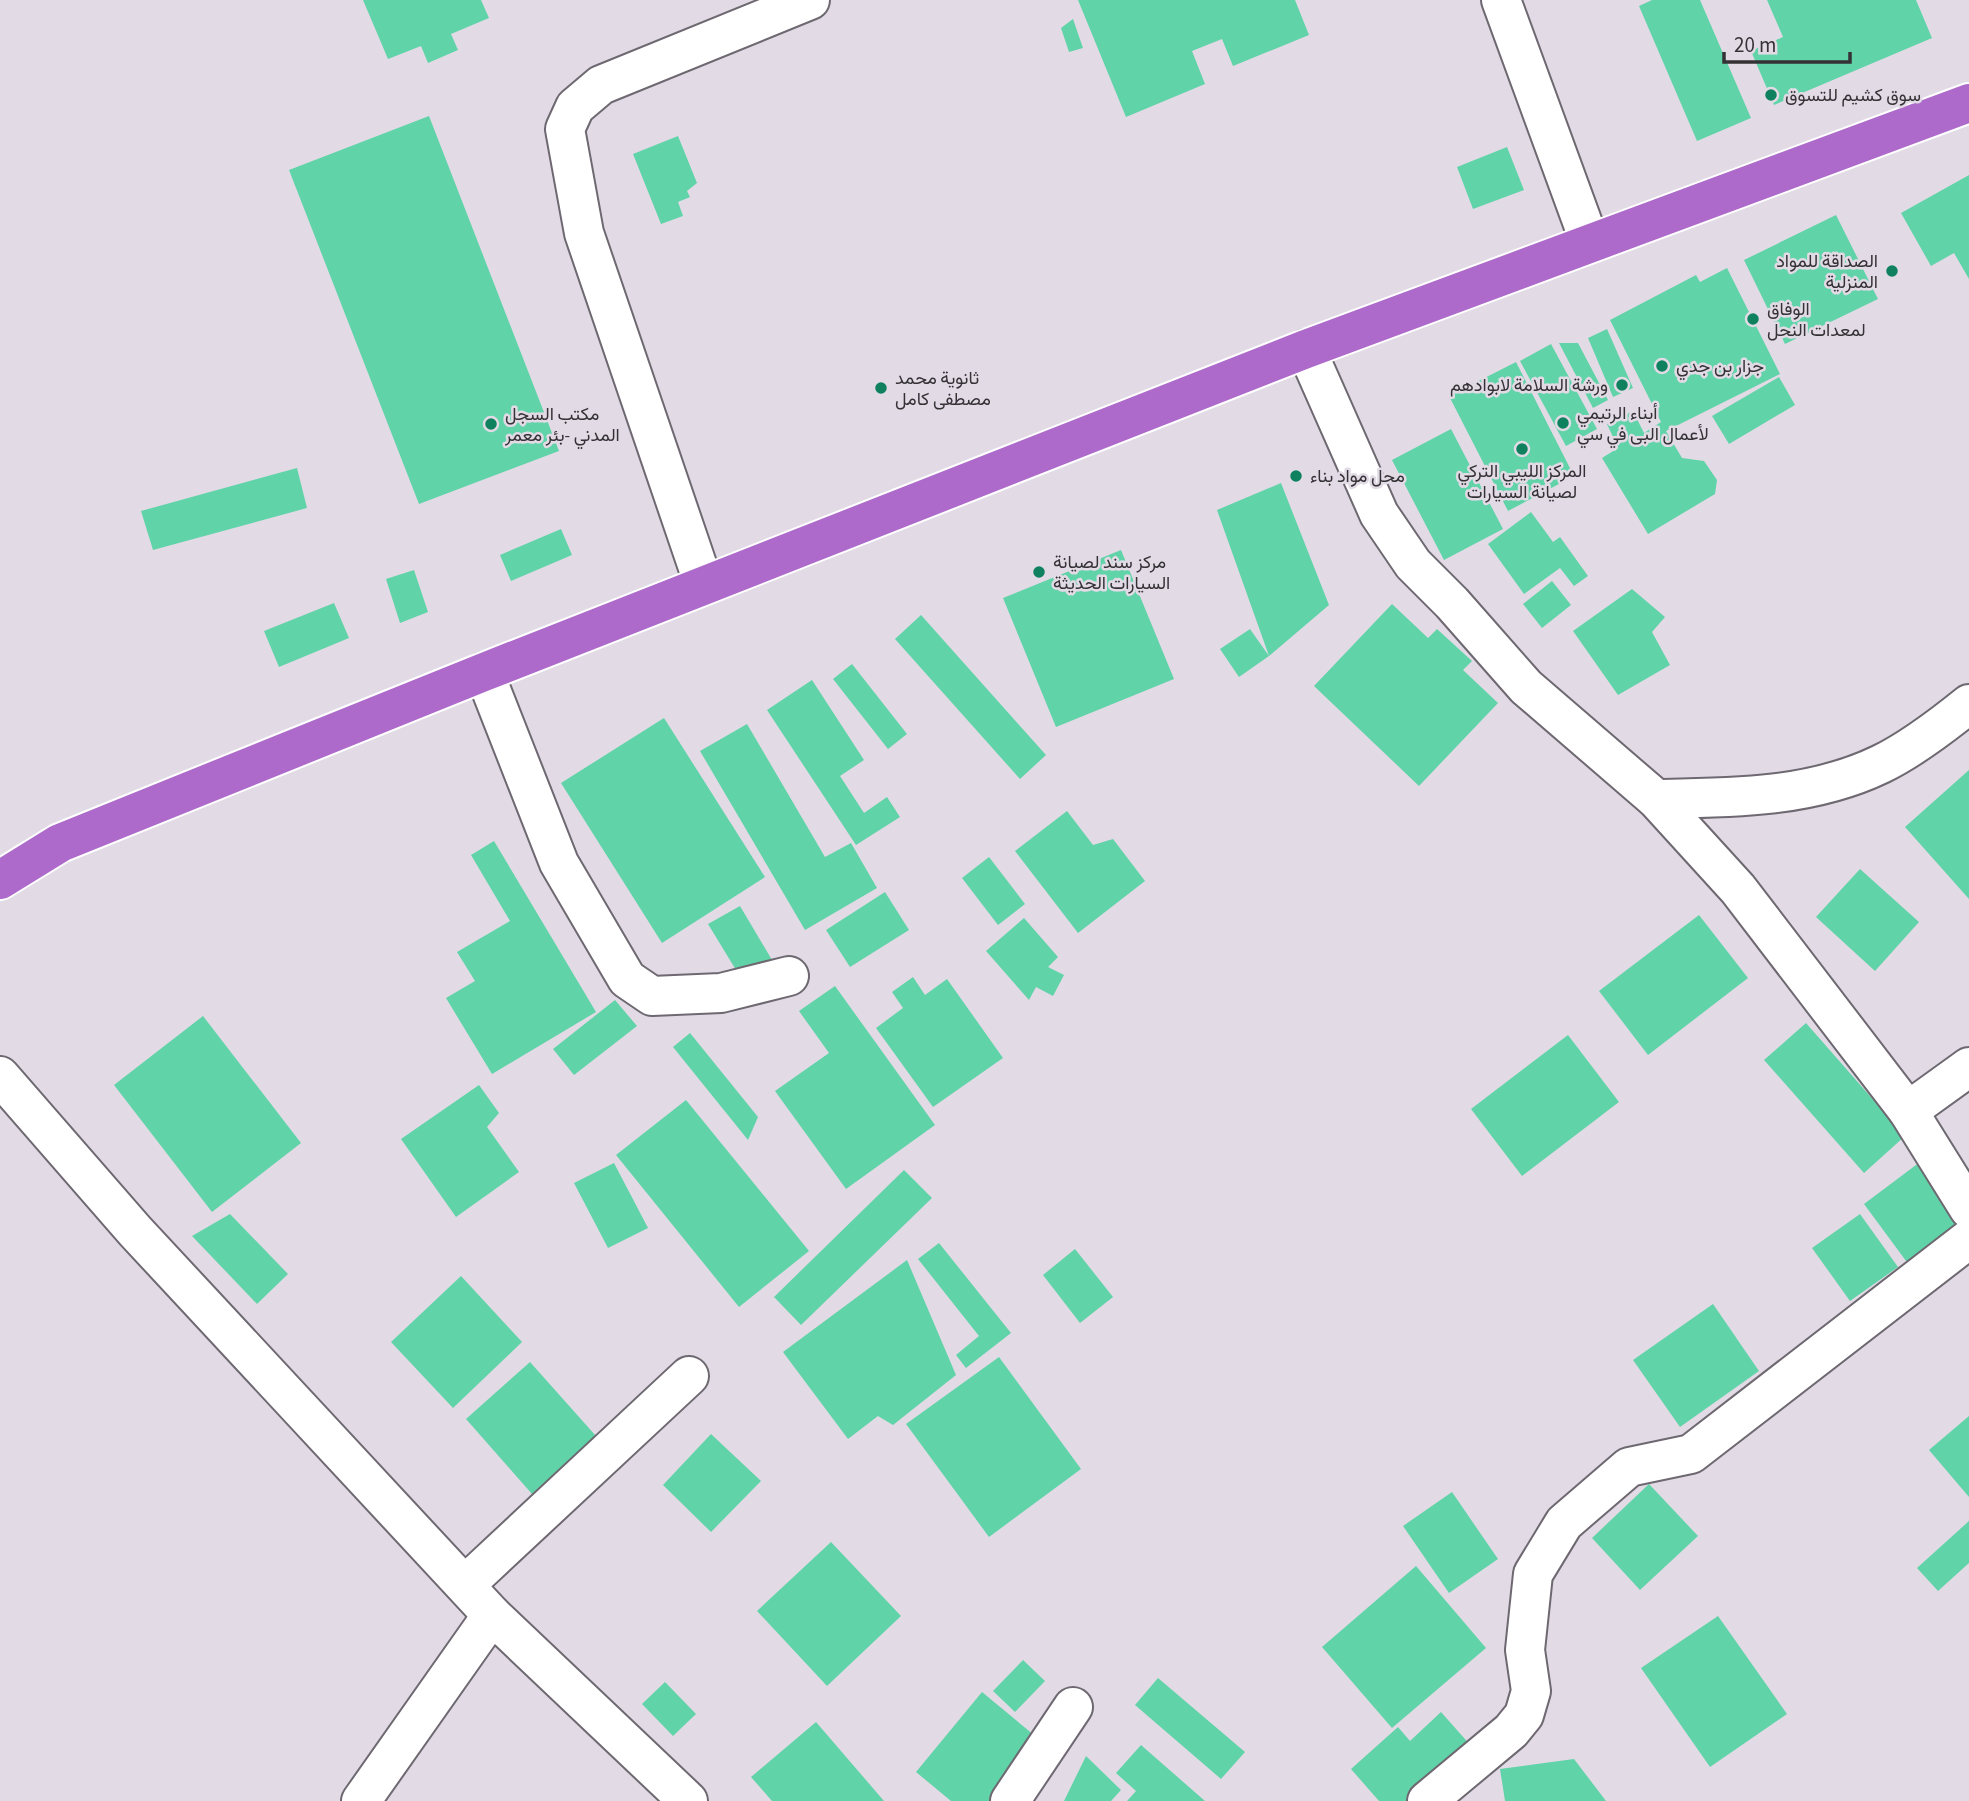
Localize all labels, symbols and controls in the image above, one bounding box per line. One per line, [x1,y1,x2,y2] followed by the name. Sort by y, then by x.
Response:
[1724,21,1850,65] scale bar
[1734,30,1776,60] text: 20 m
[1785,83,1921,108] place label: سوق كشيم للتسوق
[1763,87,1779,103] marker: سوق كشيم للتسوق
[1776,249,1878,295] place label: الصداقة للمواد المنزلية
[1884,263,1900,279] marker: الصداقة للمواد المنزلية
[1767,297,1866,343] place label: الوفاق لمعدات النحل
[1745,311,1761,327] marker: الوفاق لمعدات النحل
[1676,354,1764,381] place label: جزار بن جدي
[1654,358,1670,374] marker: جزار بن جدي
[895,366,991,412] place label: ثانوية محمد مصطفى كامل
[1450,373,1608,398] place label: ورشة السلامة لابوادهم
[1614,377,1630,393] marker: ورشة السلامة لابوادهم
[873,380,889,396] marker: ثانوية محمد مصطفى كامل
[1577,401,1709,449] place label: أبناء الرتيمي لأعمال البى في سي
[504,402,620,450] place label: مكتب السجل المدني -بئر معمر
[1555,415,1571,431] marker: أبناء الرتيمي لأعمال البى في سي
[483,416,499,432] marker: مكتب السجل المدني -بئر معمر
[1514,441,1530,457] marker: المركز الليبي التركي لصيانة السيارات
[1457,459,1587,505] place label: المركز الليبي التركي لصيانة السيارات
[1310,464,1405,489] place label: محل مواد بناء
[1288,468,1304,484] marker: محل مواد بناء
[1053,550,1170,596] place label: مركز سند لصيانة السيارات الحديثة
[1031,564,1047,580] marker: مركز سند لصيانة السيارات الحديثة

